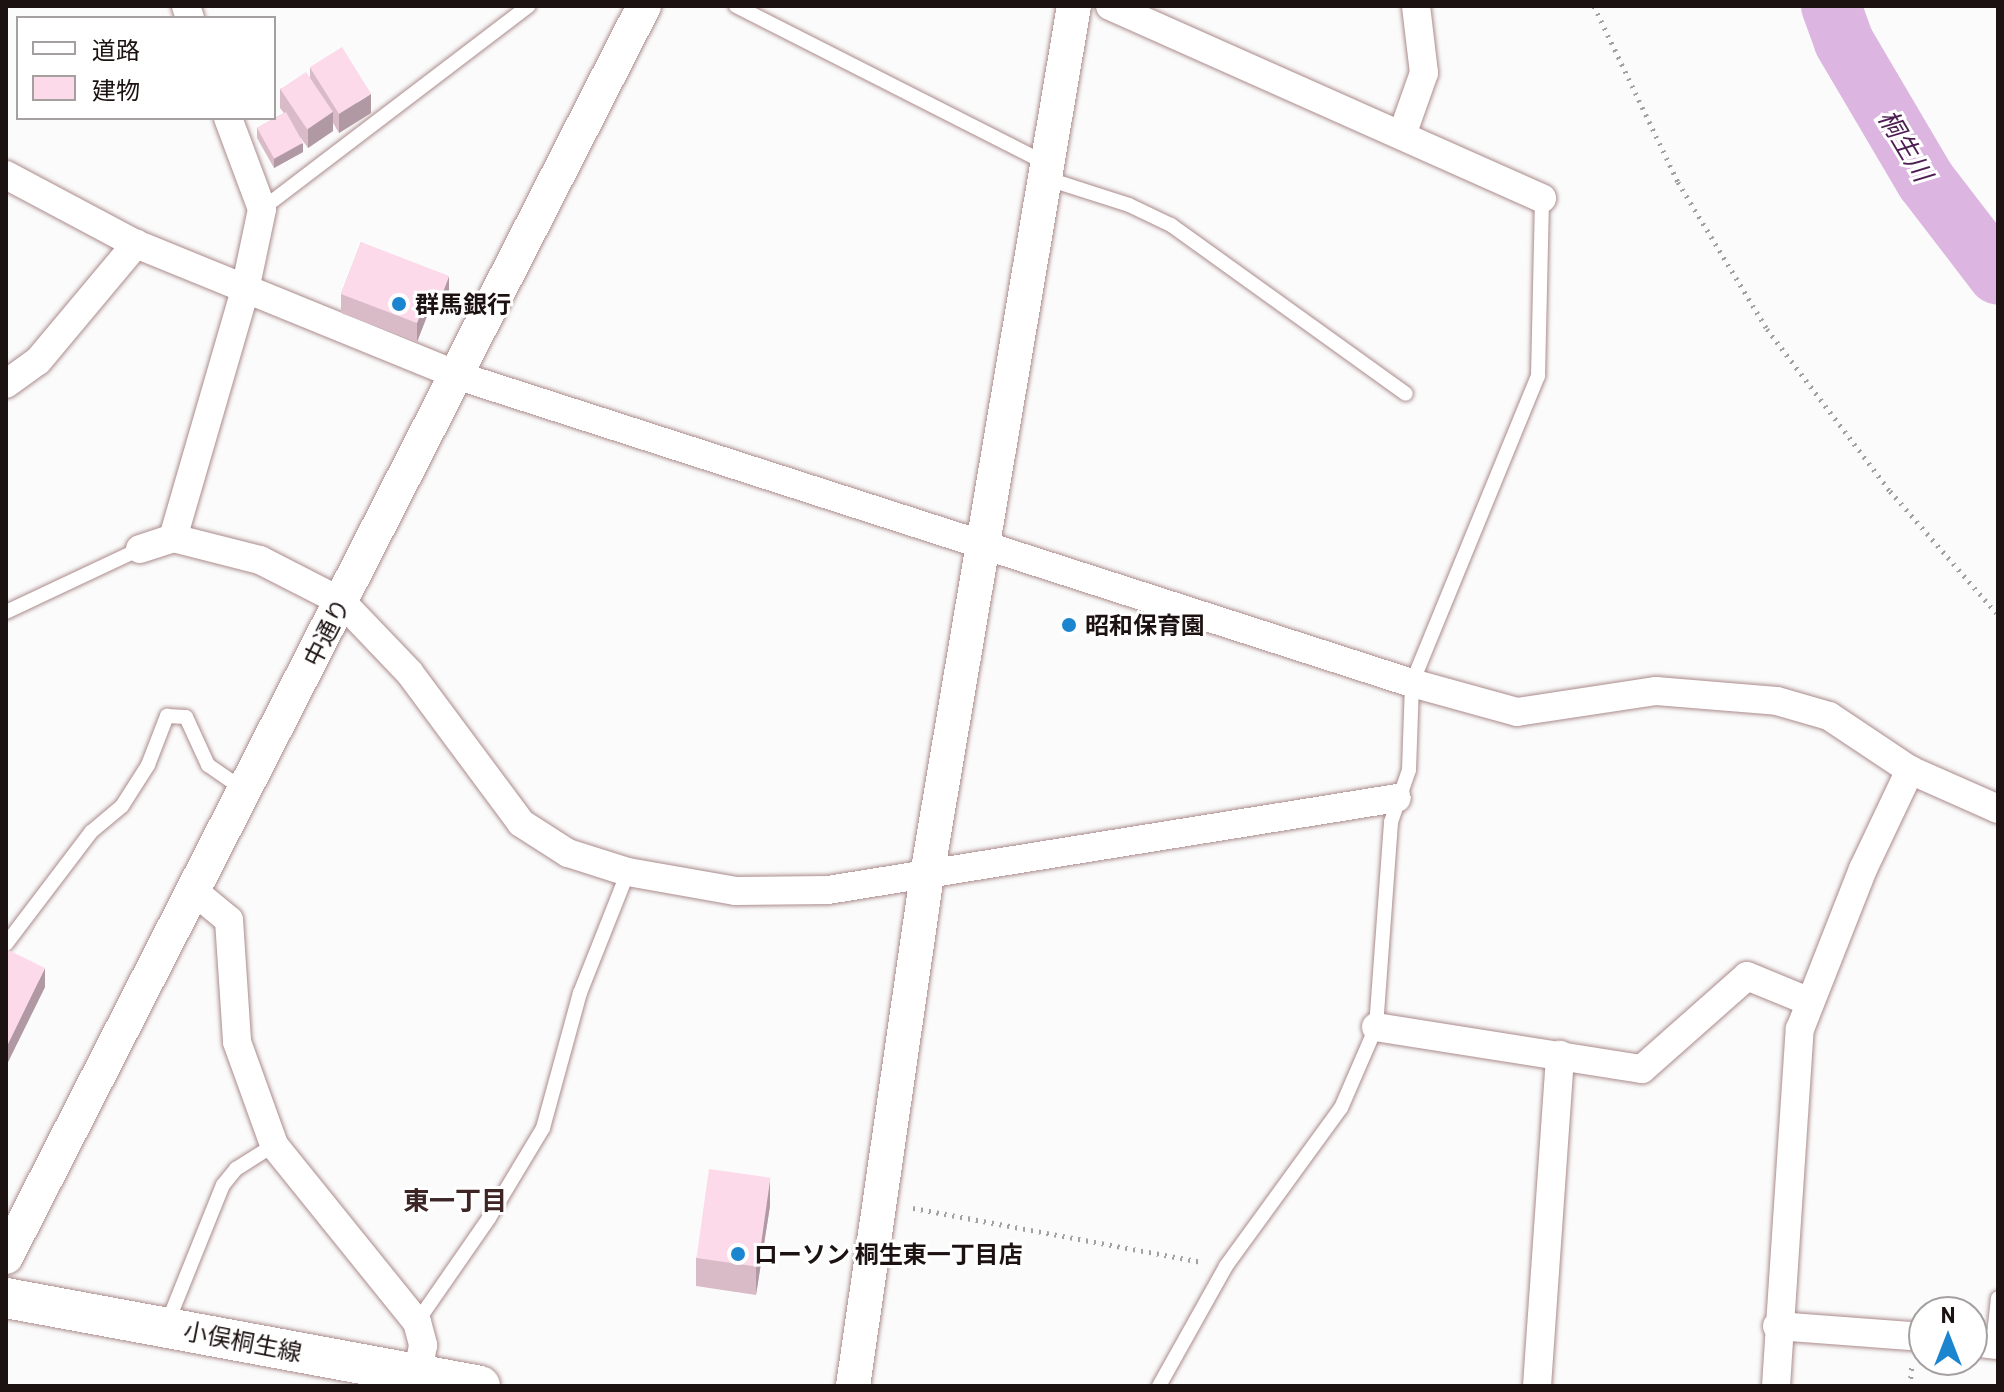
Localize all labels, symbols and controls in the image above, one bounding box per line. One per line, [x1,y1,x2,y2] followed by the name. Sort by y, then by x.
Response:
[16,16,276,120] legend
[92,35,140,64] text: 道路
[92,75,140,104] text: 建物
[1873,104,1939,186] water label: 桐生川
[415,290,511,318] place label: 群馬銀行
[390,295,408,313] marker: 群馬銀行
[297,593,355,671] street label: 中通り
[1085,611,1205,639] place label: 昭和保育園
[1060,616,1078,634] marker: 昭和保育園
[403,1184,507,1216] district label: 東一丁目
[754,1240,1023,1268] place label: ローソン 桐生東一丁目店
[729,1245,747,1263] marker: ローソン 桐生東一丁目店
[1908,1296,1988,1376] north arrow
[1941,1301,1955,1327] text: N
[181,1315,305,1367] street label: 小俣桐生線

